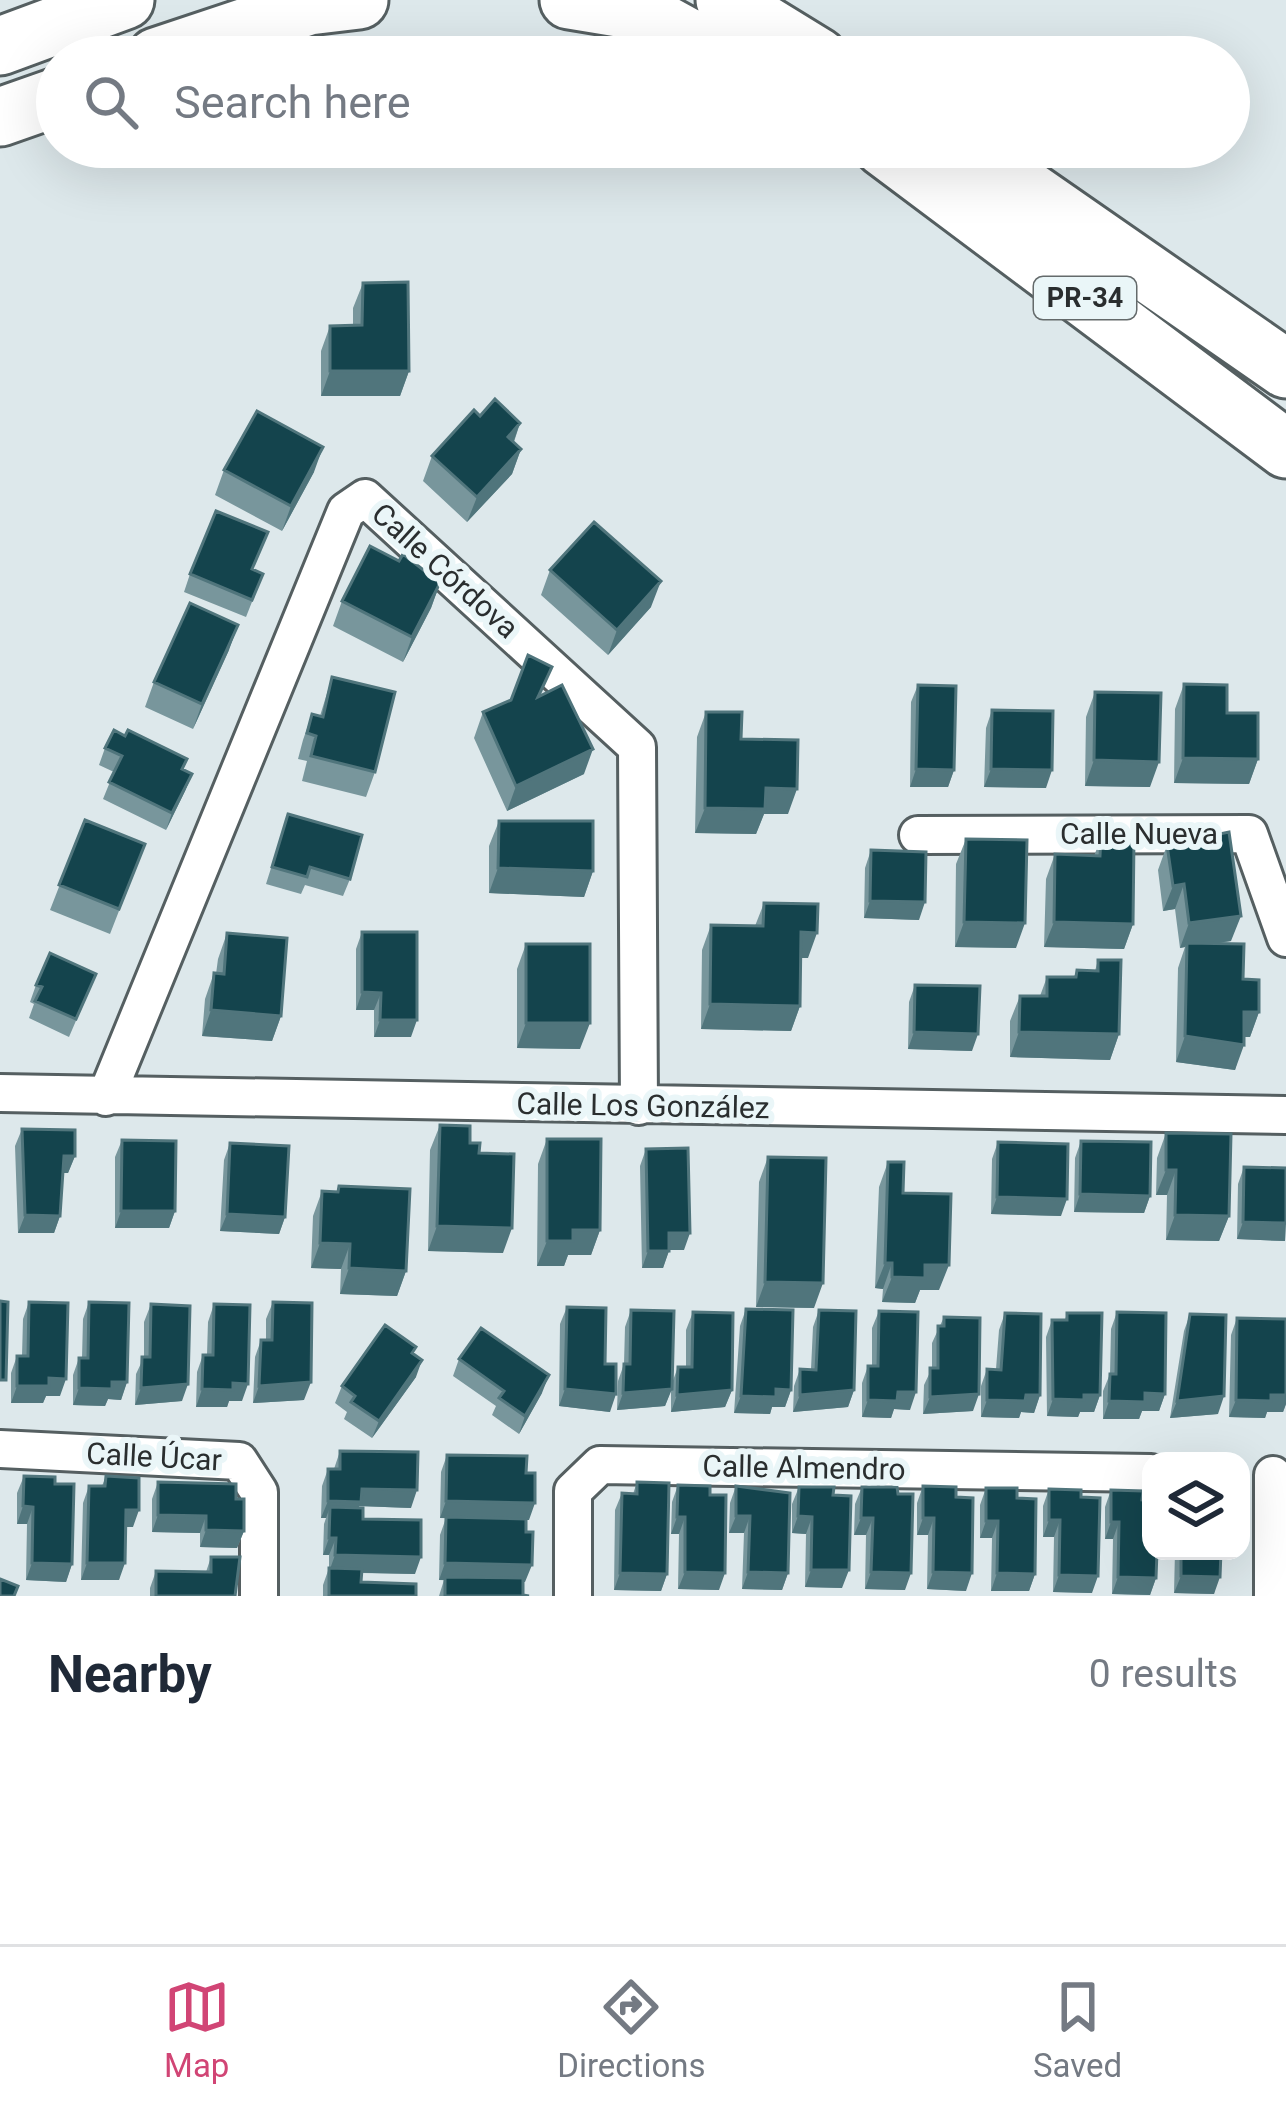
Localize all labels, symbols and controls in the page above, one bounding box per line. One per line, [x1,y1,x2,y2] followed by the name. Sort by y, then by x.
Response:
[36,36,1250,168] search box
[78,69,144,135] icon: search
[174,76,411,129] text: Search here
[1034,277,1136,319] road number: PR-34
[365,496,526,645] street label: Calle Córdova
[1060,816,1218,851] street label: Calle Nueva
[516,1086,770,1125] street label: Calle Los González
[85,1435,223,1478] street label: Calle Úcar
[702,1448,906,1487] street label: Calle Almendro
[1142,1452,1250,1560] map controls
[1142,1452,1250,1560] button: layers
[48,1645,212,1704] text: Nearby
[1089,1651,1238,1697] text: 0 results
[164,1974,230,2085] tab: Map
[557,1974,706,2085] tab: Directions
[1033,1974,1122,2085] tab: Saved

